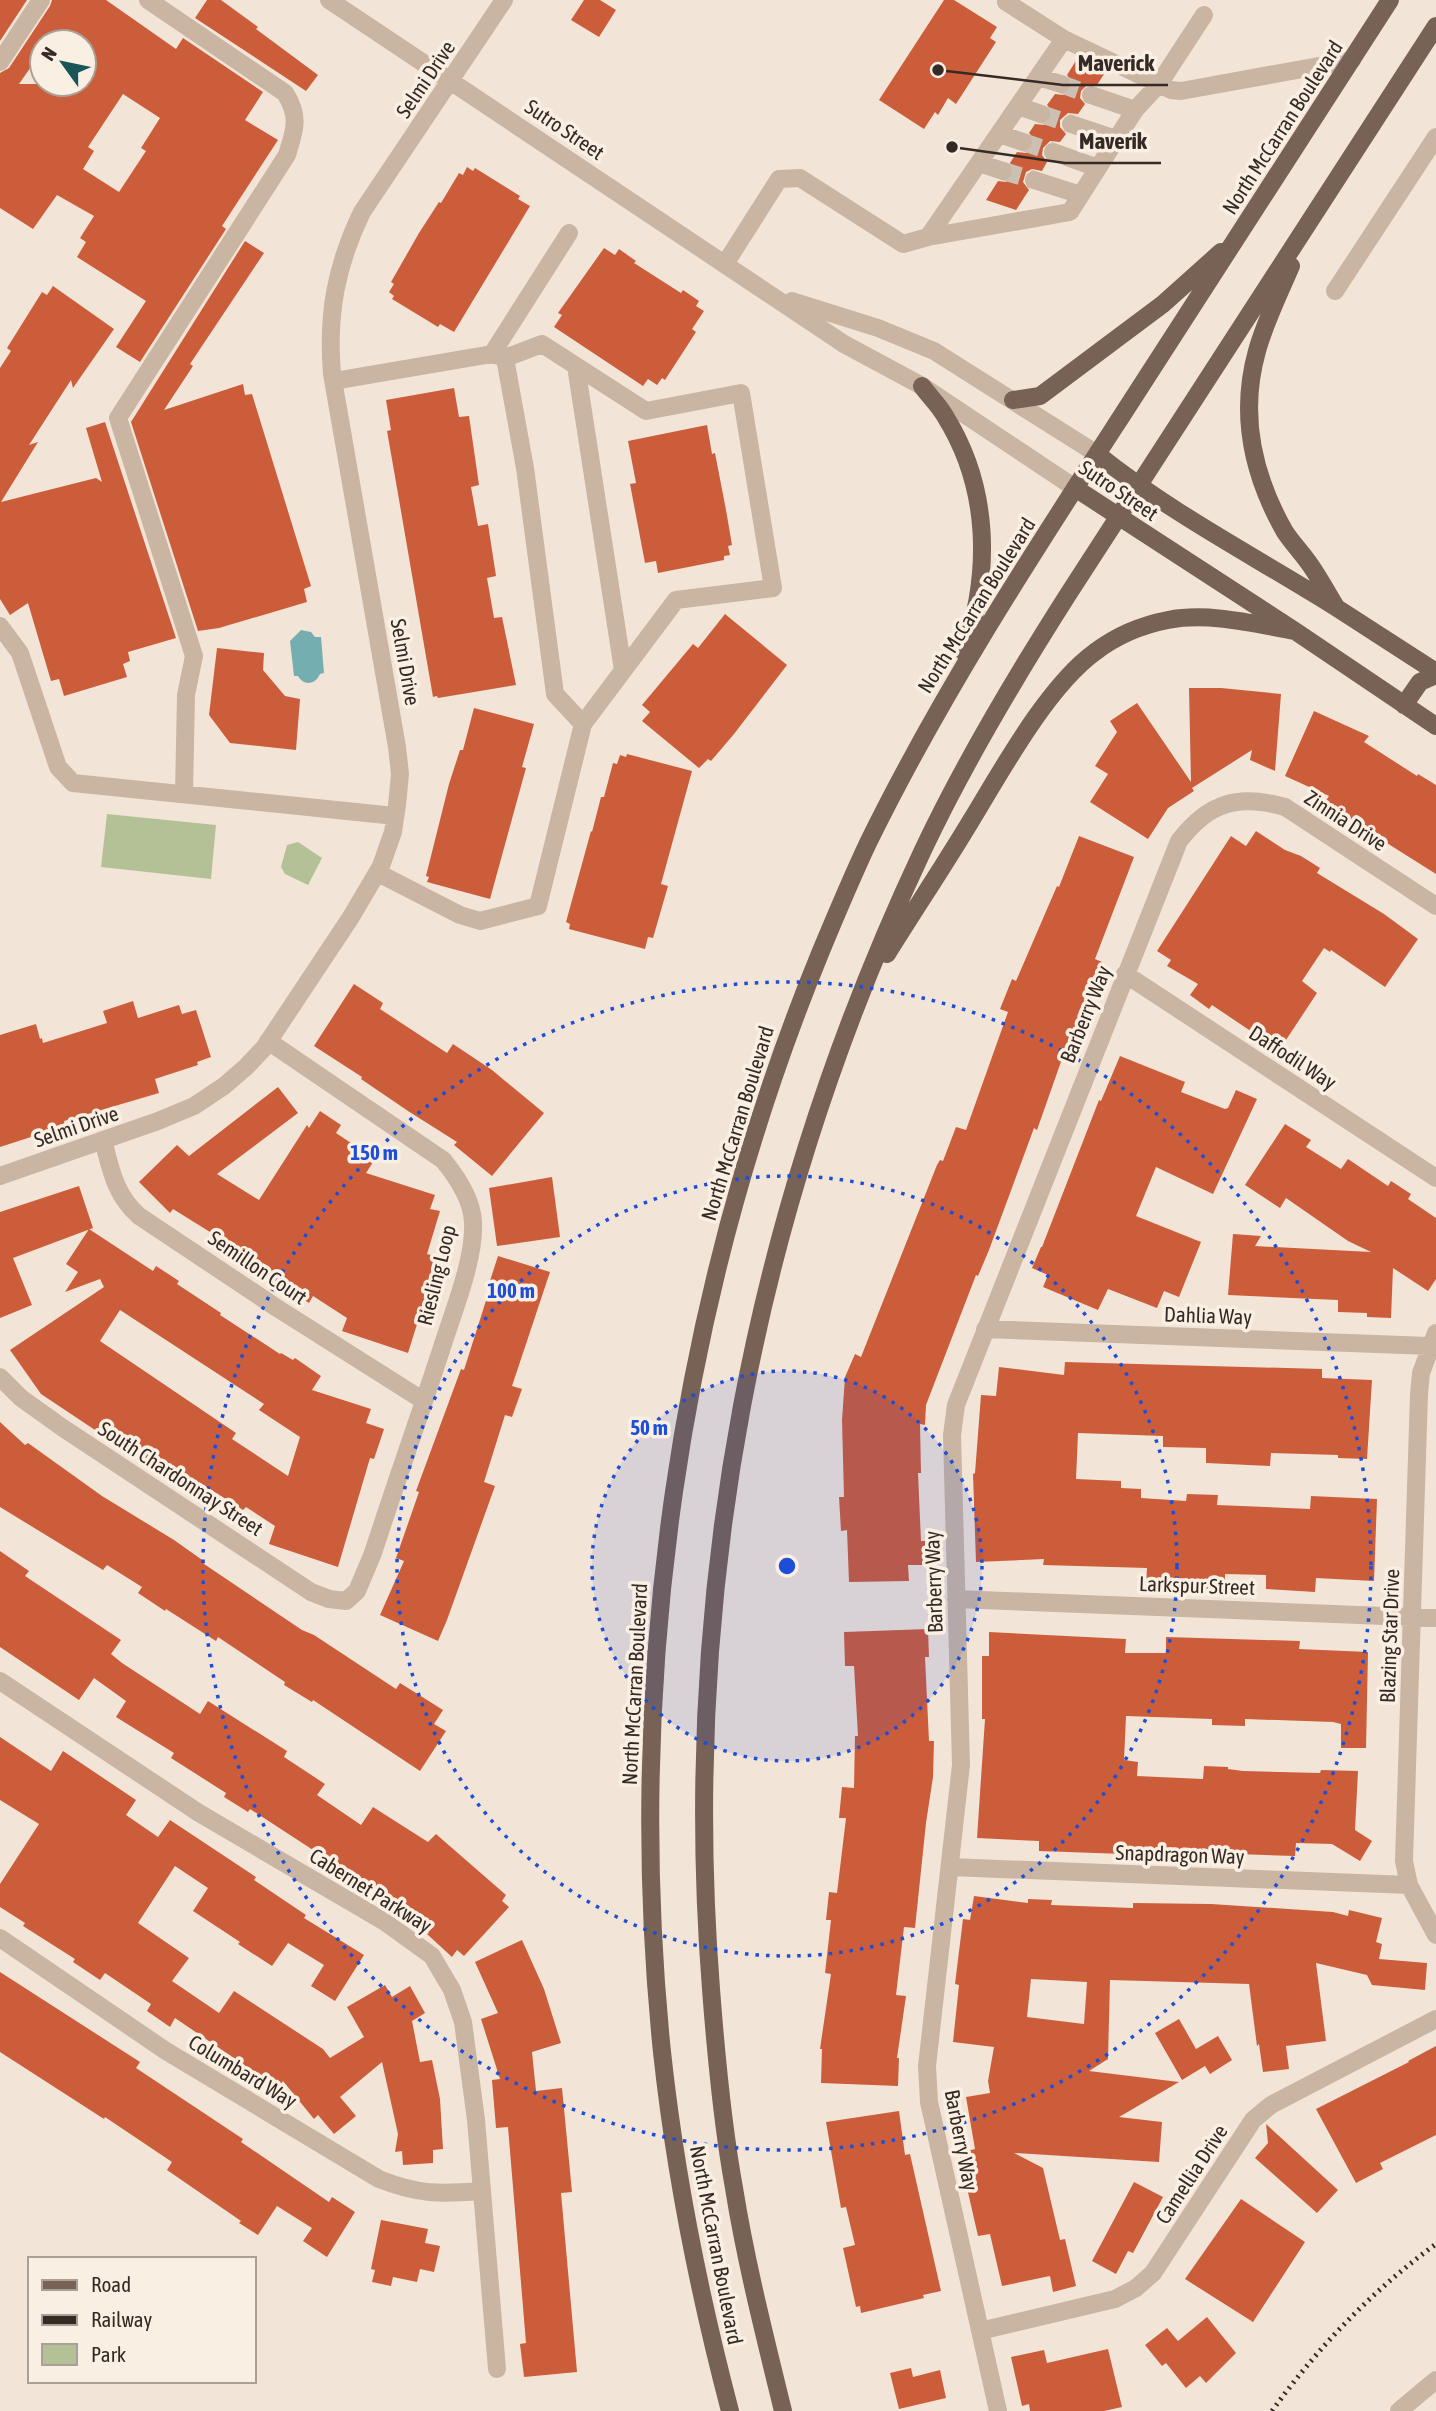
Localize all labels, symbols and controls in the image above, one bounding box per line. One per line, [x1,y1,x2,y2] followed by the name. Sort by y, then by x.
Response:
[28,28,98,98] north arrow
[391,36,459,122] street label: Selmi Drive
[1217,36,1347,218] street label: North McCarran Boulevard
[1063,41,1168,85] callout: Maverick
[36,43,61,64] text: N
[1078,50,1155,76] text: Maverick
[521,94,609,164] street label: Sutro Street
[1065,119,1161,163] callout: Maverik
[1079,128,1148,154] text: Maverik
[1075,455,1163,525] street label: Sutro Street
[912,513,1040,697] street label: North McCarran Boulevard
[387,617,425,707] street label: Selmi Drive
[1301,785,1391,855] street label: Zinnia Drive
[1055,962,1115,1066] street label: Barberry Way
[1245,1020,1341,1094] street label: Daffodil Way
[696,1023,778,1223] street label: North McCarran Boulevard
[31,1100,121,1152] street label: Selmi Drive
[350,1140,398,1164] text: 150 m
[412,1222,460,1328] street label: Riesling Loop
[204,1225,312,1309] street label: Semillon Court
[487,1278,535,1302] text: 100 m
[1164,1301,1253,1329] street label: Dahlia Way
[630,1415,668,1439] text: 50 m
[94,1416,268,1540] street label: South Chardonnay Street
[919,1530,947,1634] street label: Barberry Way
[775,1554,799,1578] centre of rings
[1375,1569,1403,1703] street label: Blazing Star Drive
[1139,1571,1255,1599] street label: Larkspur Street
[617,1582,651,1786] street label: North McCarran Boulevard
[1115,1840,1245,1868] street label: Snapdragon Way
[306,1843,437,1937] street label: Cabernet Parkway
[185,2029,302,2113] street label: Columbard Way
[940,2087,984,2193] street label: Barberry Way
[1150,2120,1232,2228] street label: Camellia Drive
[686,2143,748,2347] street label: North McCarran Boulevard
[28,2257,256,2383] legend
[91,2272,131,2296] text: Road
[91,2307,153,2331] text: Railway
[91,2342,126,2366] text: Park

